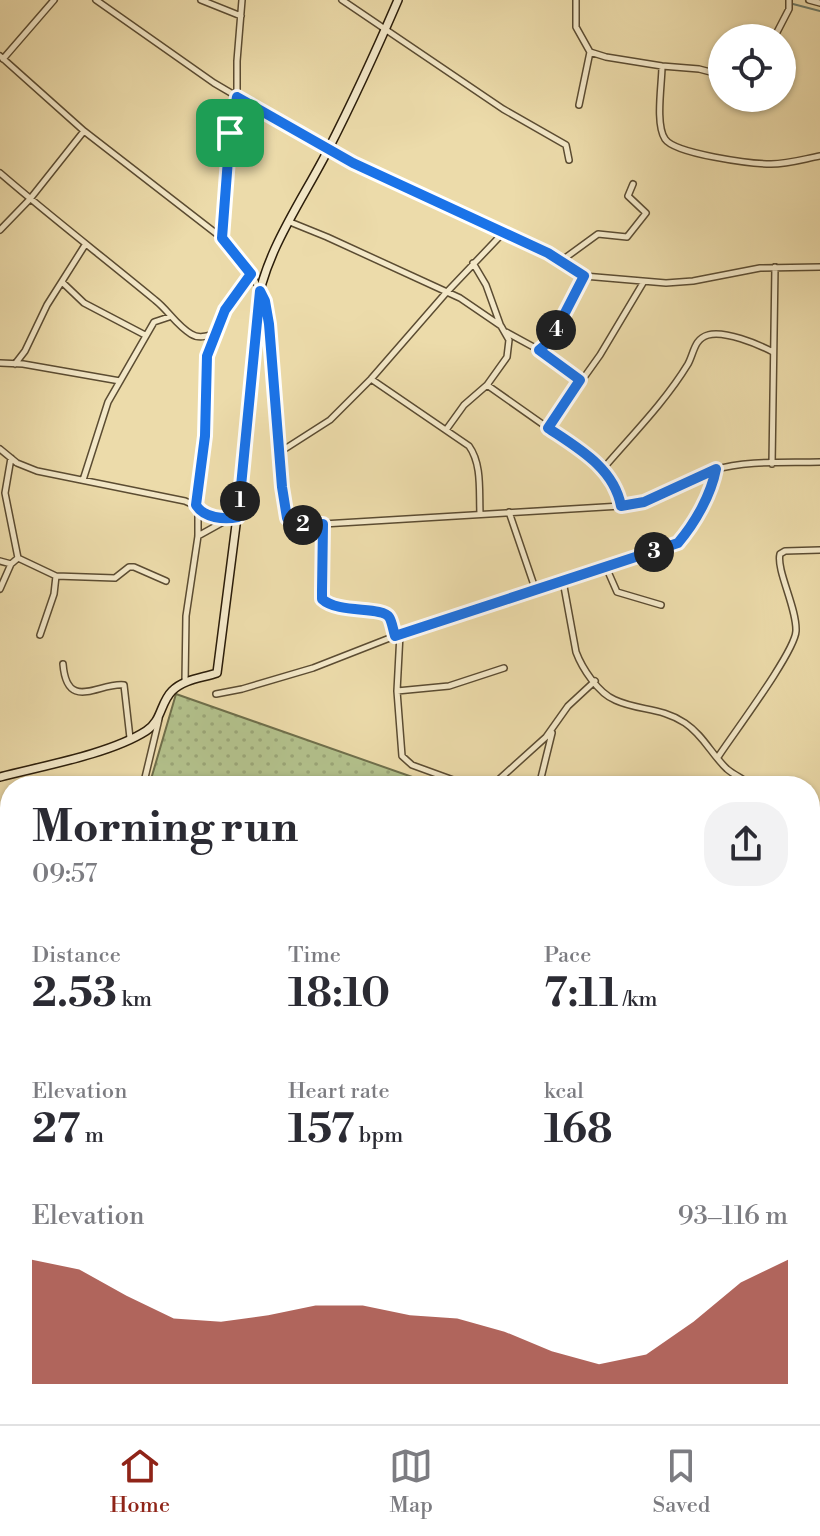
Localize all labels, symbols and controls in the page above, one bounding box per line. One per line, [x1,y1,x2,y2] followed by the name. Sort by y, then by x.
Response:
[708,24,796,112] map controls
[708,24,796,112] button: locate
[196,99,264,167] pin
[208,111,252,155] icon: arrive
[536,310,576,350] pin: 4
[549,316,563,343] text: 4
[220,481,260,521] pin: 1
[235,487,245,514] text: 1
[283,505,323,545] pin: 2
[296,511,310,538] text: 2
[634,532,674,572] pin: 3
[647,538,661,565] text: 3
[32,800,298,855] text: Morning run
[704,802,788,886] button: share
[32,858,97,890] text: 09:57
[32,942,121,969] text: Distance
[288,942,341,969] text: Time
[544,942,591,969] text: Pace
[32,969,117,1019] text: 2.53
[288,969,390,1019] text: 18:10
[544,969,618,1019] text: 7:11
[117,986,152,1013] text: km
[618,986,658,1013] text: /km
[32,1078,127,1105] text: Elevation
[288,1078,390,1105] text: Heart rate
[544,1078,584,1105] text: kcal
[32,1105,80,1155] text: 27
[288,1105,354,1155] text: 157
[544,1105,612,1155] text: 168
[80,1122,104,1149] text: m
[354,1122,403,1149] text: bpm
[32,1200,145,1232] text: Elevation
[678,1200,788,1232] text: 93–116 m
[110,1444,170,1519] tab: Home
[389,1444,433,1519] tab: Map
[653,1444,710,1519] tab: Saved

